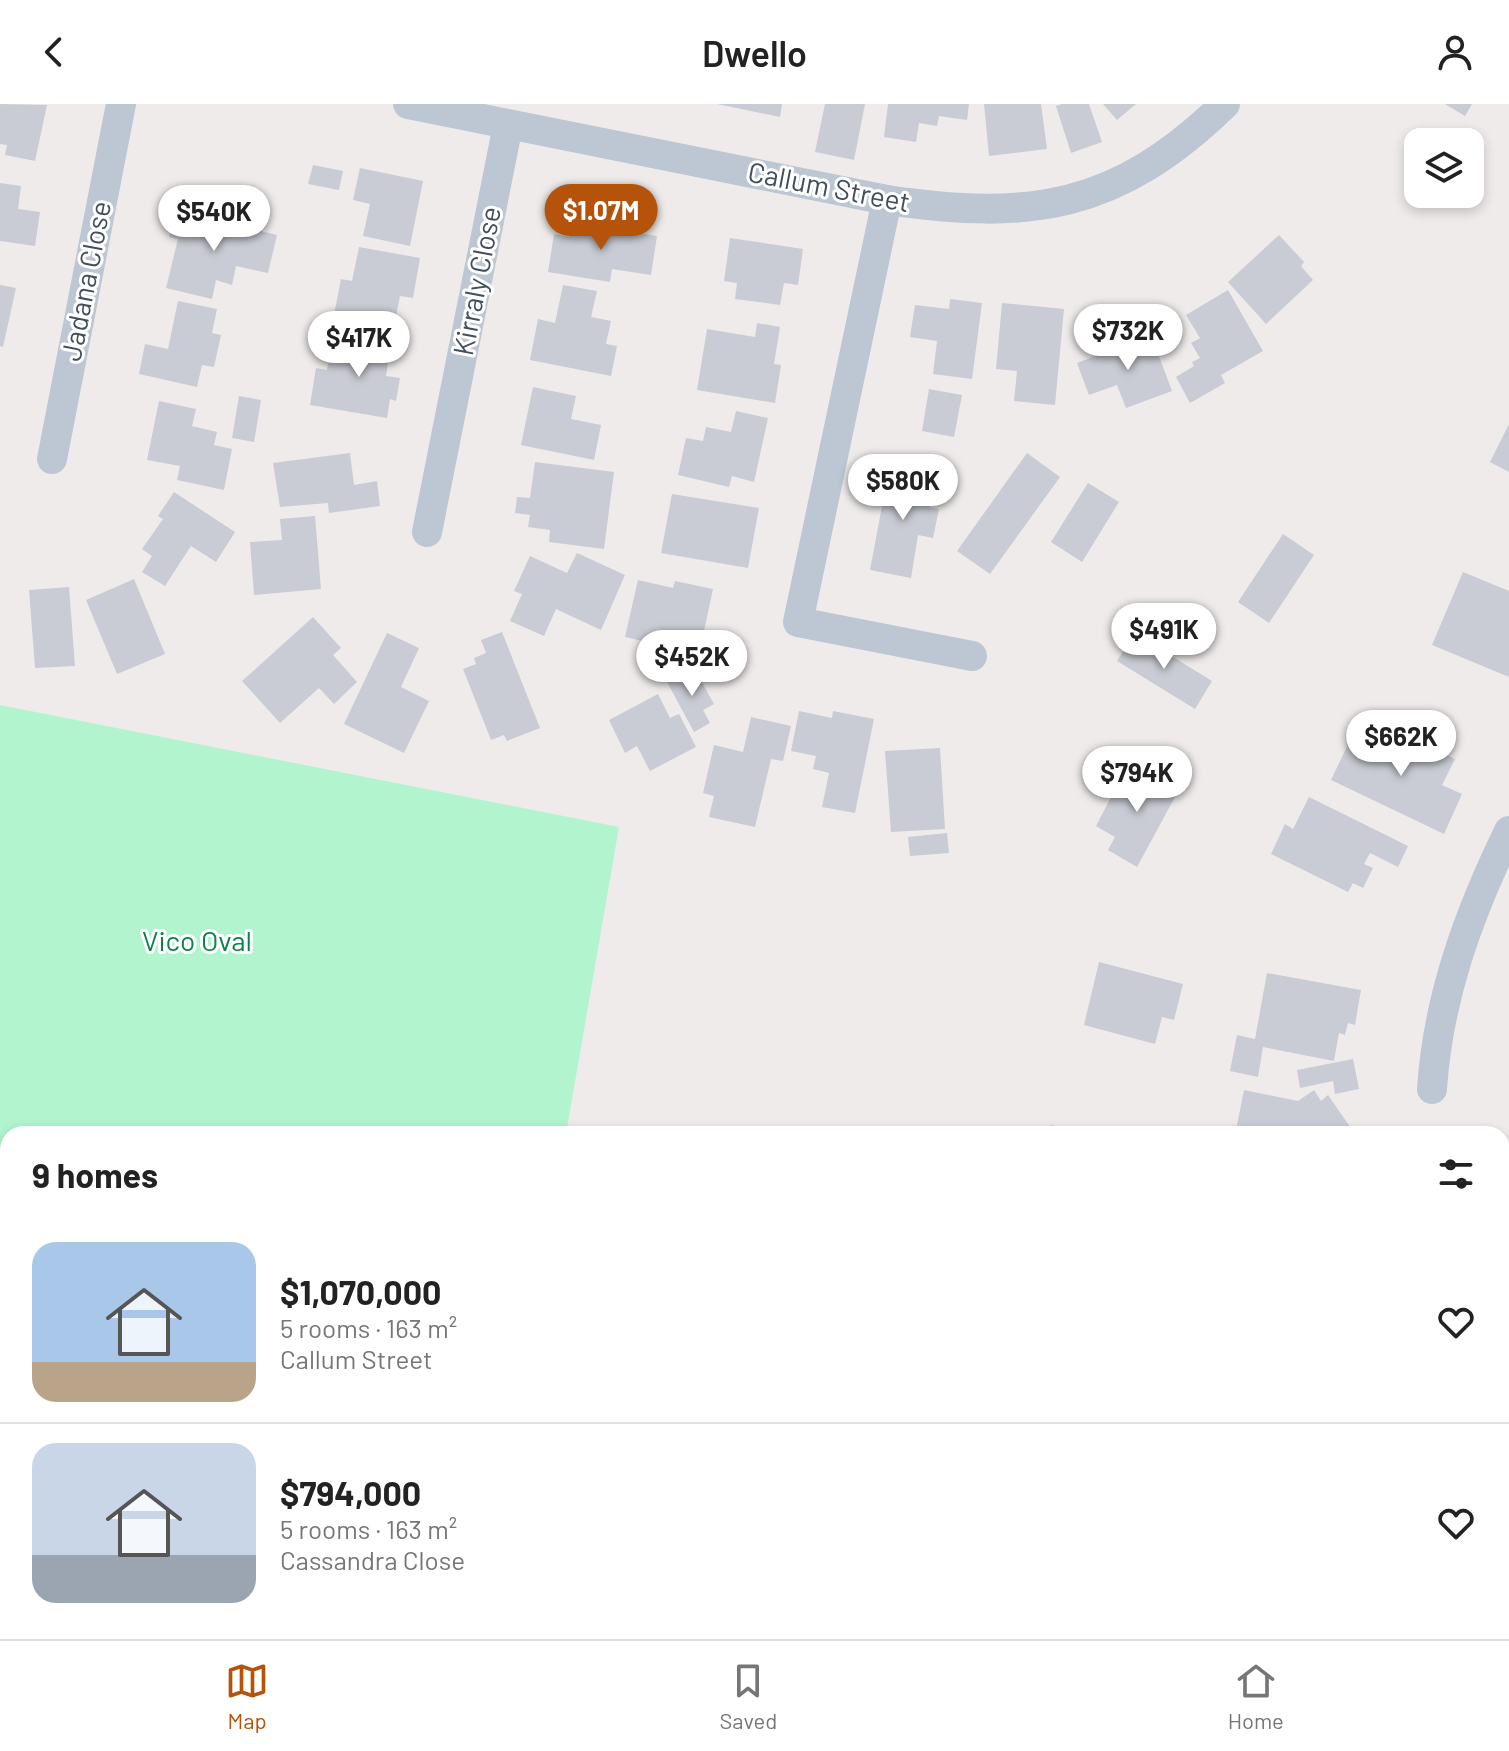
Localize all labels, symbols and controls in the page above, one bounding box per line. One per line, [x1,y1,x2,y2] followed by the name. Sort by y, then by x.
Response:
[32,30,76,74] icon: back
[1433,30,1477,74] icon: person
[702,31,807,74] text: Dwello
[1404,128,1484,208] map controls
[1404,128,1484,208] button: layers
[745,154,913,218] street label: Callum Street
[536,184,666,252] pin: $1.07M
[158,185,270,253] pin: $540K
[563,194,639,225] text: $1.07M
[176,195,252,226] text: $540K
[53,198,117,364] street label: Jadana Close
[445,203,507,358] street label: Kirraly Close
[1072,304,1184,372] pin: $732K
[303,311,415,379] pin: $417K
[1092,314,1164,345] text: $732K
[326,321,392,352] text: $417K
[847,454,959,522] pin: $580K
[866,464,940,495] text: $580K
[1108,603,1220,671] pin: $491K
[1129,613,1199,644] text: $491K
[636,630,748,698] pin: $452K
[654,640,730,671] text: $452K
[1345,710,1457,778] pin: $662K
[1364,720,1438,751] text: $662K
[1081,746,1193,814] pin: $794K
[1100,756,1174,787] text: $794K
[142,923,252,957] park label: Vico Oval
[1434,1152,1478,1196] icon: filters
[32,1154,158,1195] text: 9 homes
[280,1271,442,1312] text: $1,070,000
[96,1274,192,1370] icon: home
[1434,1300,1478,1344] icon: heart
[280,1312,457,1343] text: 5 rooms · 163 m²
[280,1343,432,1374] text: Callum Street
[280,1472,421,1513] text: $794,000
[96,1475,192,1571] icon: home
[1434,1501,1478,1545] icon: heart
[280,1513,457,1544] text: 5 rooms · 163 m²
[280,1544,465,1575] text: Cassandra Close
[225,1659,269,1733] tab: Map
[720,1659,777,1733] tab: Saved
[1228,1659,1284,1733] tab: Home

